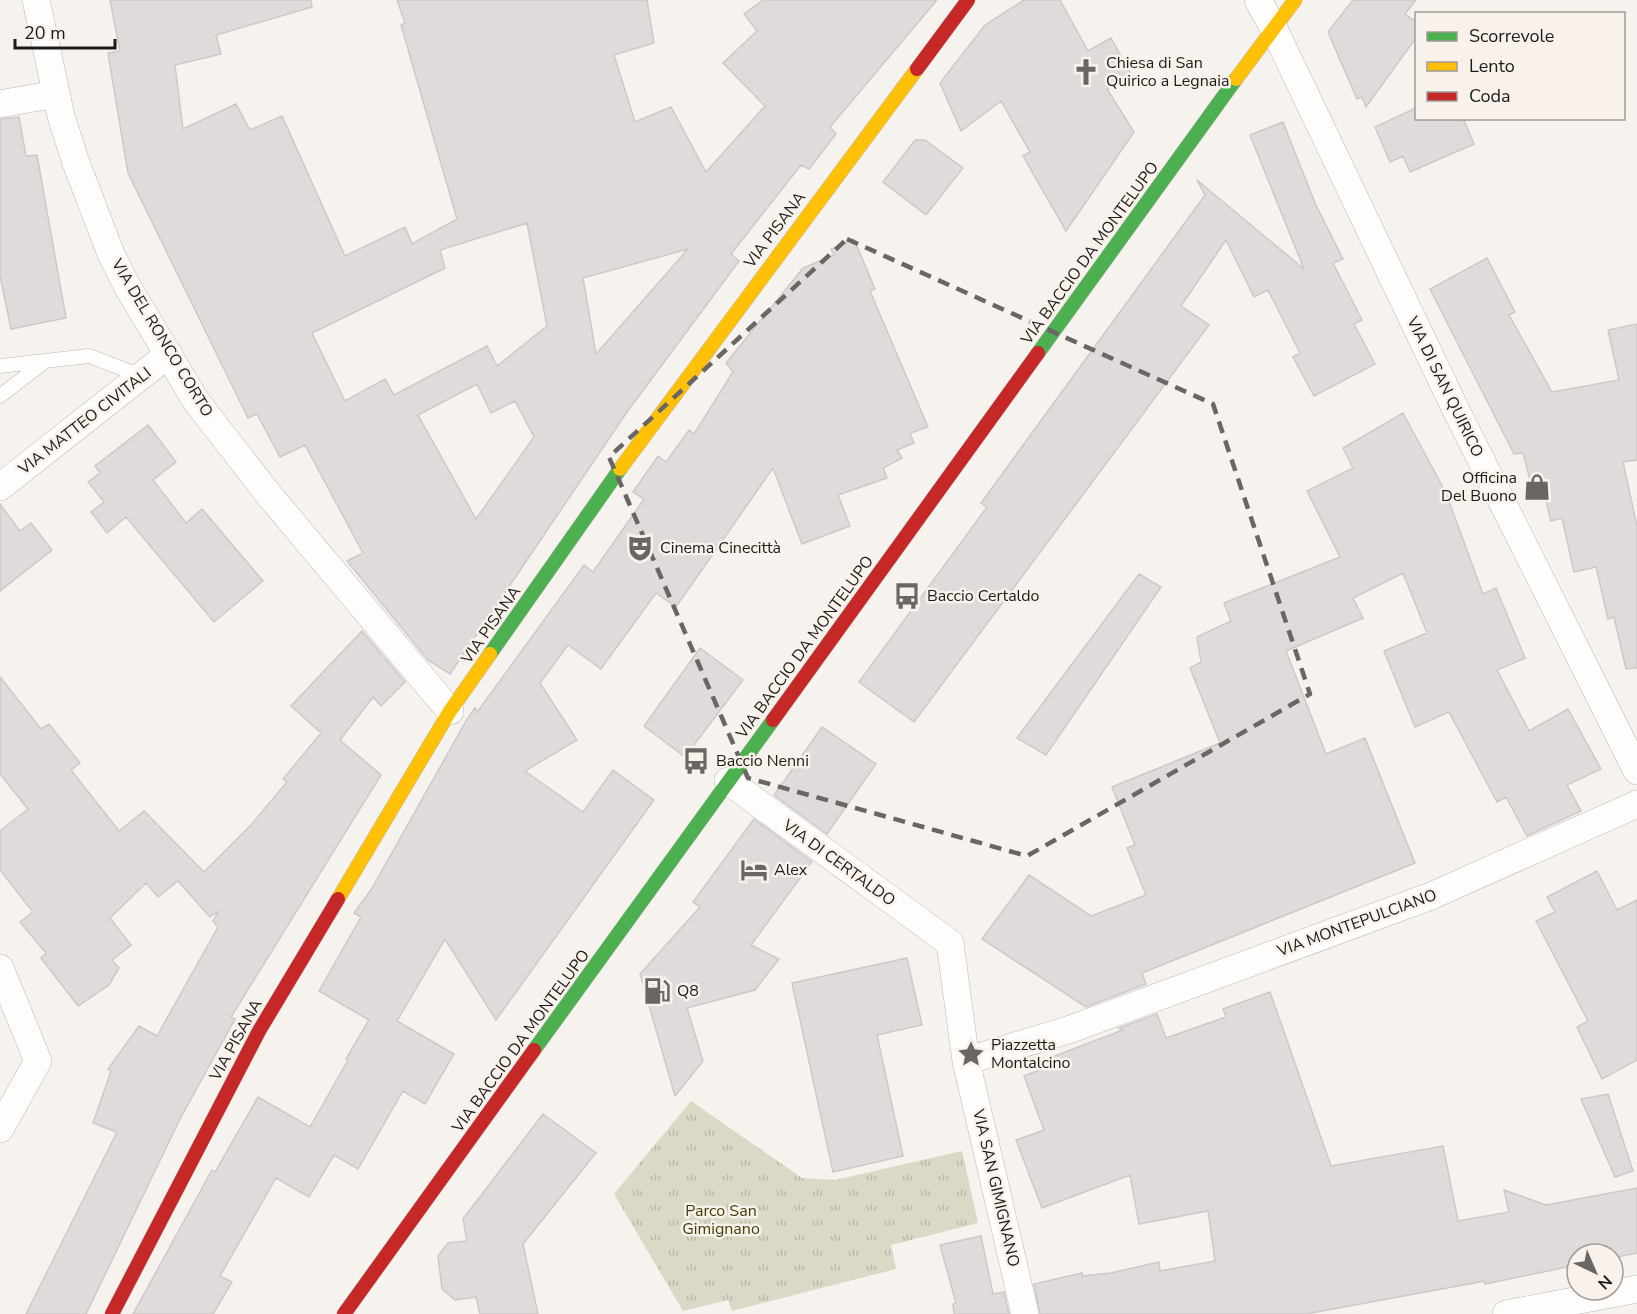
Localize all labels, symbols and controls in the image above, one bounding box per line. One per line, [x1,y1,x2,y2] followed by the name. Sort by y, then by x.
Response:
[15,12,116,50] scale bar
[1415,12,1625,120] legend
[24,21,66,45] text: 20 m
[1469,24,1554,48] text: Scorrevole
[1106,52,1230,92] place label: Chiesa di San Quirico a Legnaia
[1469,54,1515,78] text: Lento
[1071,57,1101,87] church icon: Chiesa di San Quirico a Legnaia
[1469,84,1511,108] text: Coda
[1016,157,1164,350] street label: VIA BACCIO DA MONTELUPO
[738,187,811,273] street label: VIA PISANA
[106,254,218,421] street label: VIA DEL RONCO CORTO
[1401,312,1489,461] street label: VIA DI SAN QUIRICO
[13,362,156,480] street label: VIA MATTEO CIVITALI
[1441,467,1517,507] place label: Officina Del Buono
[1522,472,1552,502] shop icon: Officina Del Buono
[625,533,655,563] theatre icon: Cinema Cinecittà
[660,537,781,559] place label: Cinema Cinecittà
[731,551,879,744] street label: VIA BACCIO DA MONTELUPO
[892,581,922,611] bus stop icon: Baccio Certaldo
[456,582,526,669] street label: VIA PISANA
[927,585,1040,607] place label: Baccio Certaldo
[681,746,711,776] bus stop icon: Baccio Nenni
[716,750,809,772] place label: Baccio Nenni
[777,814,900,911] street label: VIA DI CERTALDO
[739,855,769,885] hotel icon: Alex
[774,859,808,881] place label: Alex
[1273,884,1440,962] street label: VIA MONTEPULCIANO
[447,945,595,1138] street label: VIA BACCIO DA MONTELUPO
[642,976,672,1006] fuel station icon: Q8
[677,980,699,1002] place label: Q8
[204,995,268,1086] street label: VIA PISANA
[991,1034,1071,1074] place label: Piazzetta Montalcino
[956,1039,986,1069] place icon: Piazzetta Montalcino
[967,1106,1025,1269] street label: VIA SAN GIMIGNANO
[682,1200,760,1240] park label: Parco San Gimignano
[1565,1242,1625,1302] north arrow
[1593,1270,1617,1294] text: N

